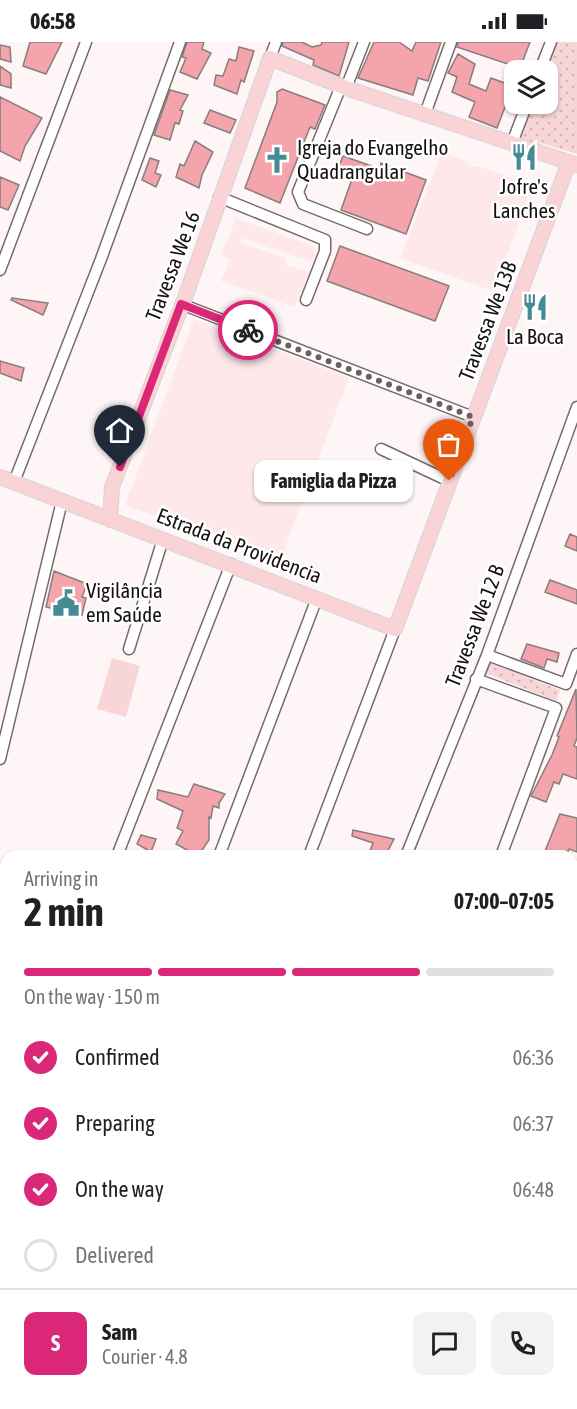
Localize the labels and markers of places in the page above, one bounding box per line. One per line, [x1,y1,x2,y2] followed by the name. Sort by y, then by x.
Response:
[297,135,448,183] place label: Igreja do Evangelho Quadrangular
[509,142,539,172] restaurant icon: Jofre's Lanches
[262,145,292,175] church icon: Igreja do Evangelho Quadrangular
[493,174,555,222] place label: Jofre's Lanches
[520,292,550,322] restaurant icon: La Boca
[506,324,564,348] place label: La Boca
[94,405,145,467] pin
[423,419,474,481] pin
[254,460,413,502] callout: Famiglia da Pizza
[86,578,163,626] place label: Vigilância em Saúde
[51,588,81,618] public building icon: Vigilância em Saúde

